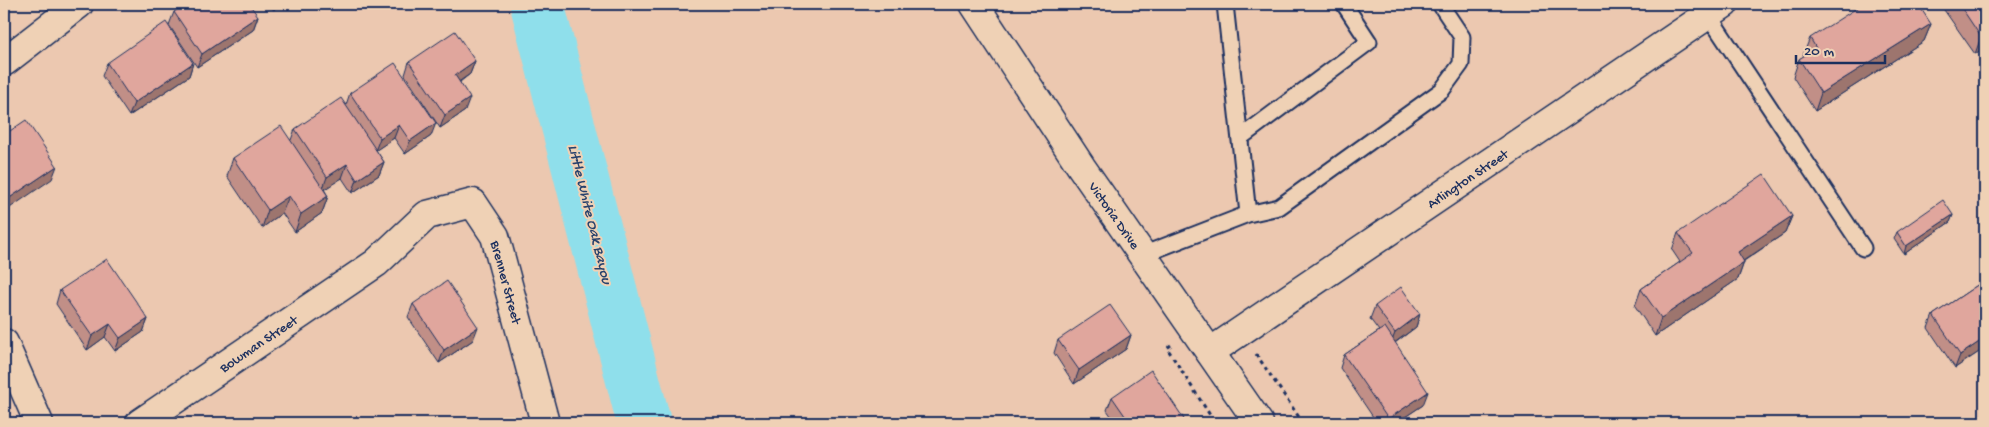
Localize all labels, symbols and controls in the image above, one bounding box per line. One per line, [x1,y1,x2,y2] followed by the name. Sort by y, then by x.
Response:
[1796,32,1885,64] scale bar
[1804,43,1834,61] text: 20 m
[563,143,616,288] water label: Little White Oak Bayou
[1425,146,1513,213] street label: Arlington Street
[1083,179,1143,254] street label: Victoria Drive
[485,238,524,327] street label: Brenner Street
[216,312,303,378] street label: Bowman Street

